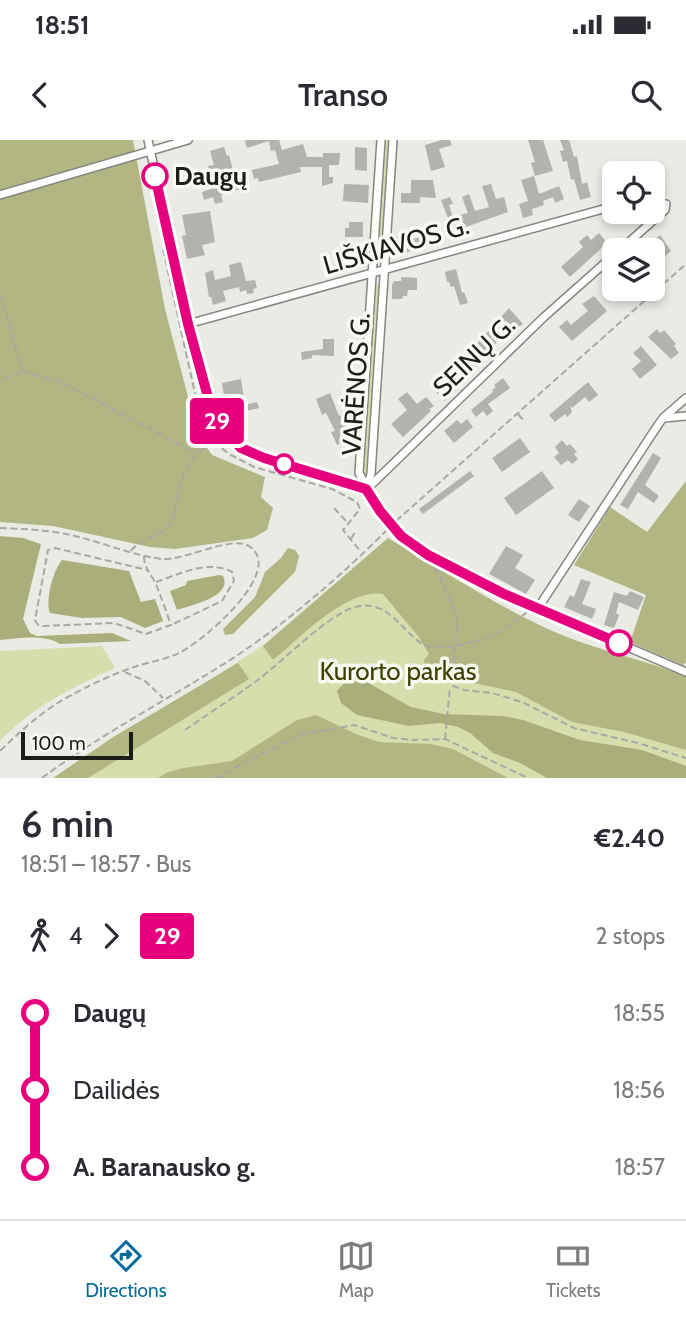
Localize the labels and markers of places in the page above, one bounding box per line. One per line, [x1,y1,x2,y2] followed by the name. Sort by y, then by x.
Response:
[174,160,248,192] place label: Daugų
[142,163,168,189] marker: Daugų
[274,454,294,474] unlabelled marker
[606,630,632,656] unlabelled marker

